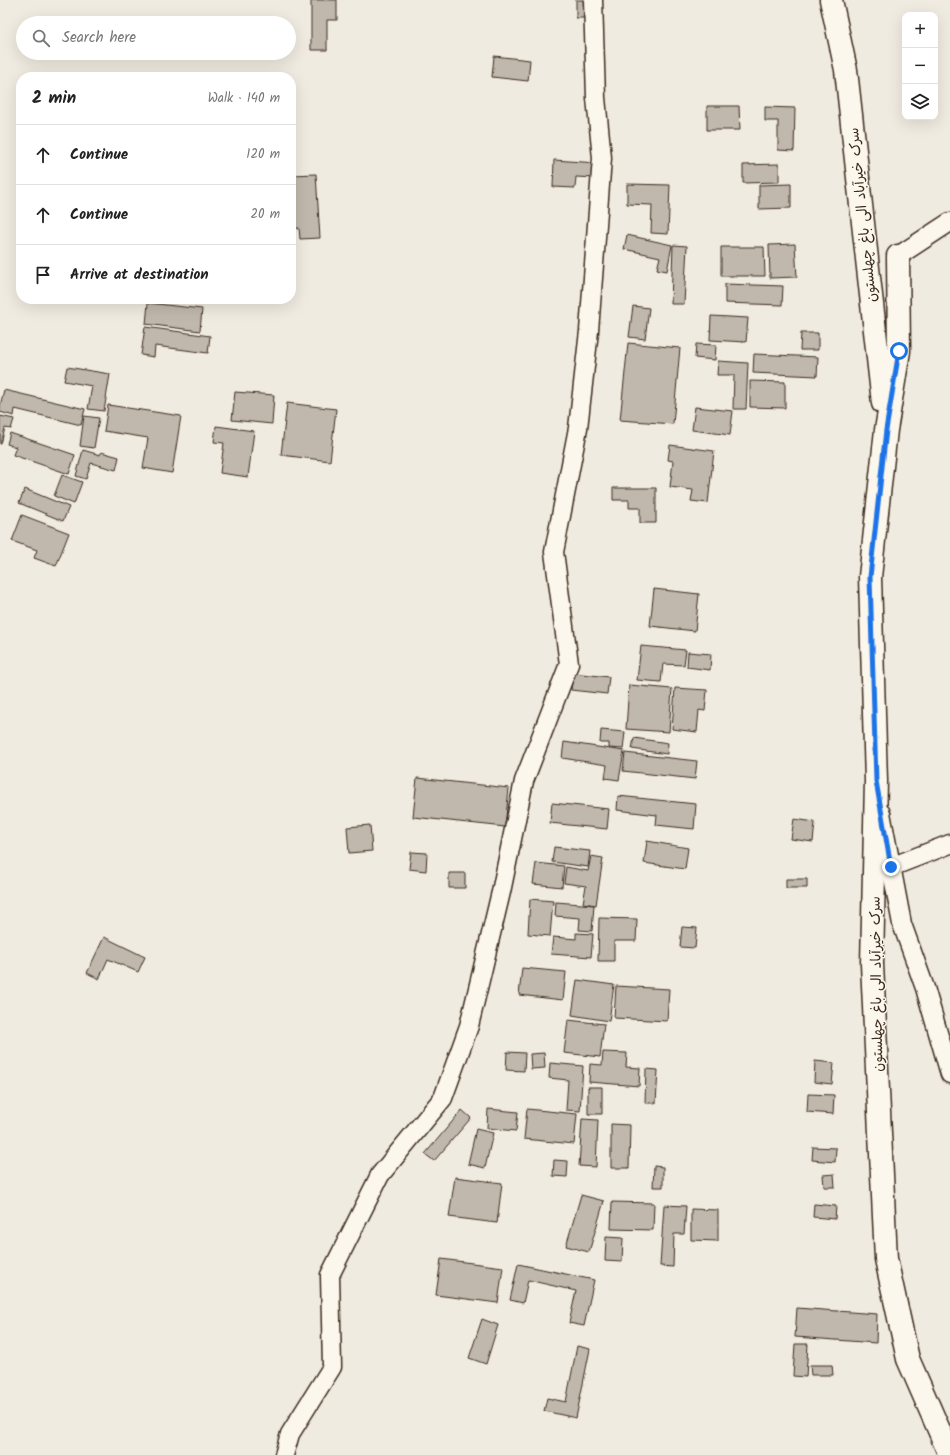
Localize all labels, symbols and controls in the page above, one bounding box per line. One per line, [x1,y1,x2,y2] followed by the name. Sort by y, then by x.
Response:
[902,12,938,120] map controls
[902,12,938,48] button: +
[16,16,296,60] search box
[62,26,136,50] text: Search here
[30,27,52,49] icon: search
[902,48,938,84] button: −
[902,84,938,120] button: layers
[32,85,76,112] text: 2 min
[208,88,280,109] text: Walk · 140 m
[843,126,883,303] street label: سرک خیرآباد الی باغ چهلستون
[70,143,128,167] text: Continue
[32,144,54,166] icon: ahead
[246,144,280,165] text: 120 m
[70,203,128,227] text: Continue
[32,204,54,226] icon: ahead
[250,204,280,225] text: 20 m
[70,263,209,287] text: Arrive at destination
[32,264,54,286] icon: arrive
[890,342,908,360] route start
[882,858,900,876] route end
[864,896,890,1072] street label: سرک خیرآباد الی باغ چهلستون

